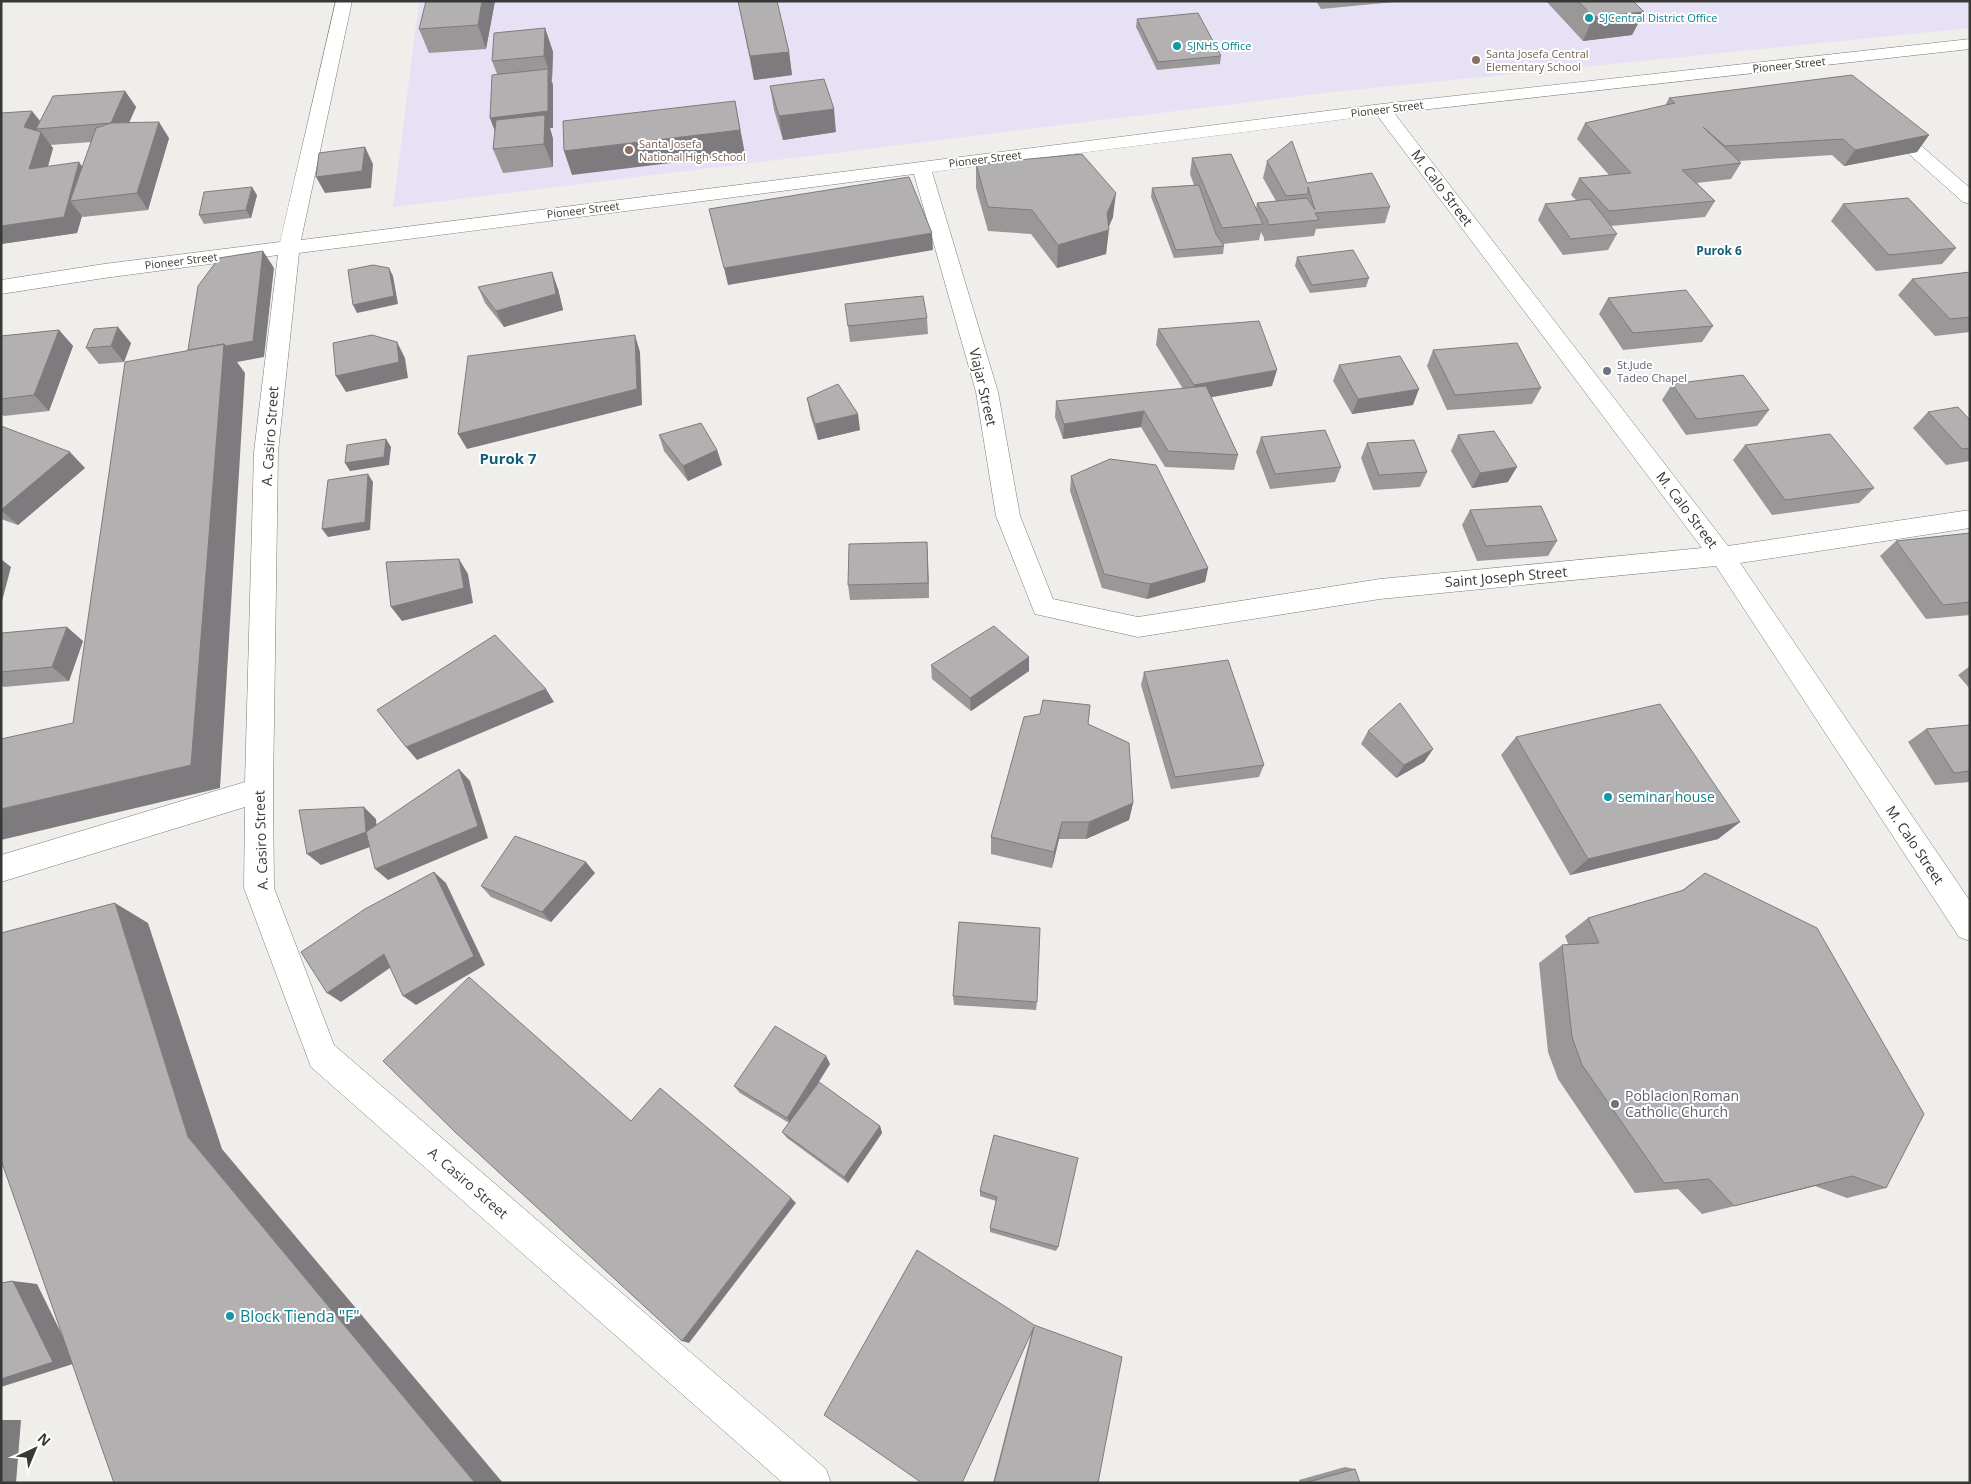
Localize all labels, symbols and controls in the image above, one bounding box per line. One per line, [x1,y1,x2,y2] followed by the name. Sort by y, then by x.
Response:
[1599,10,1717,25] place label: SJCentral District Office
[1583,12,1595,24] marker: SJCentral District Office
[1187,38,1251,53] place label: SJNHS Office
[1171,40,1183,52] marker: SJNHS Office
[1486,46,1589,74] place label: Santa Josefa Central Elementary School
[1752,53,1826,76] street label: Pioneer Street
[1470,54,1482,66] marker: Santa Josefa Central Elementary School
[1350,97,1424,120] street label: Pioneer Street
[639,136,746,164] place label: Santa Josefa National High School
[623,144,635,156] marker: Santa Josefa National High School
[1407,146,1477,230] street label: M. Calo Street
[948,147,1022,170] street label: Pioneer Street
[546,198,620,221] street label: Pioneer Street
[1696,242,1742,259] district label: Purok 6
[144,249,218,272] street label: Pioneer Street
[965,346,1002,428] street label: Viajar Street
[1617,357,1687,385] place label: St.Jude Tadeo Chapel
[1601,365,1613,377] marker: St.Jude Tadeo Chapel
[257,385,282,486] street label: A. Casiro Street
[479,448,537,468] district label: Purok 7
[1652,468,1722,552] street label: M. Calo Street
[1444,562,1568,591] street label: Saint Joseph Street
[1618,787,1715,806] place label: seminar house
[249,790,272,890] street label: A. Casiro Street
[1602,791,1614,803] marker: seminar house
[1882,802,1949,888] street label: M. Calo Street
[1625,1086,1739,1121] place label: Poblacion Roman Catholic Church
[1609,1098,1621,1110] marker: Poblacion Roman Catholic Church
[424,1143,512,1223] street label: A. Casiro Street
[240,1305,360,1327] place label: Block Tienda "F"
[224,1310,236,1322] marker: Block Tienda "F"
[10,1424,60,1474] north arrow
[34,1428,55,1450] text: N

